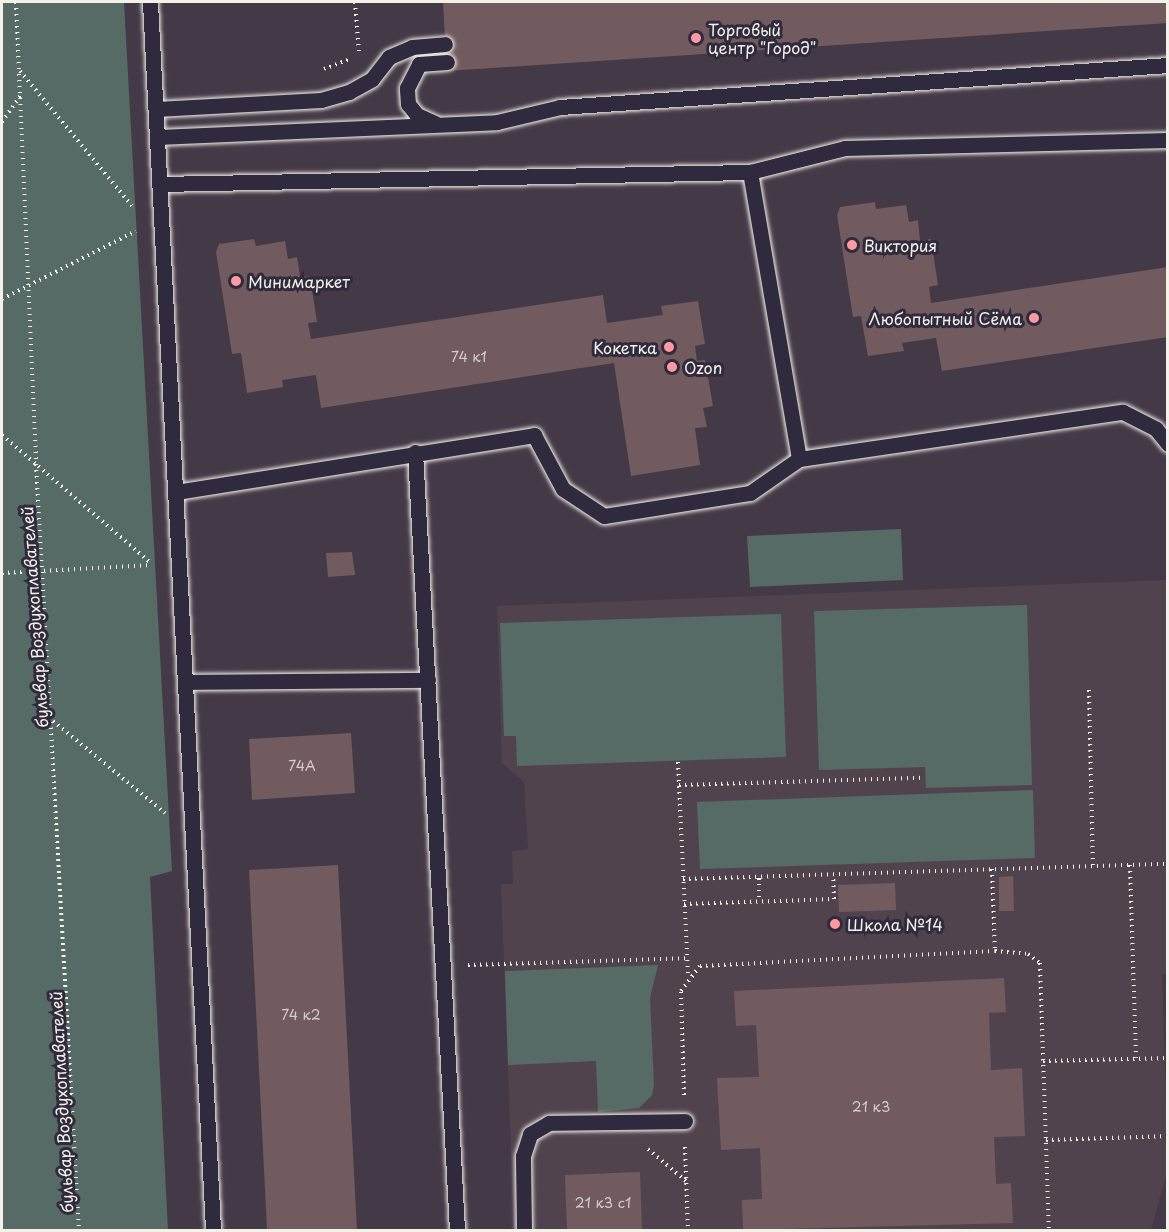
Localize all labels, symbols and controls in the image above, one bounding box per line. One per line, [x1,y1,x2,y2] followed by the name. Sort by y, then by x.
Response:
[708,19,817,57] place label: Торговый центр "Город"
[689,31,703,45] marker: Торговый центр "Город"
[864,235,937,255] place label: Виктория
[845,238,859,252] marker: Виктория
[248,271,350,291] place label: Минимаркет
[229,274,243,288] marker: Минимаркет
[869,308,1022,328] place label: Любопытный Сёма
[1027,311,1041,325] marker: Любопытный Сёма
[593,337,657,357] place label: Кокетка
[662,340,676,354] marker: Кокетка
[451,349,487,365] house number: 74 к1
[684,357,722,377] place label: Ozon
[665,360,679,374] marker: Ozon
[17,505,51,729] street label: бульвар Воздухоплавателей
[288,758,316,774] house number: 74А
[847,914,943,934] place label: Школа №14
[828,917,842,931] marker: Школа №14
[46,990,76,1214] street label: бульвар Воздухоплавателей
[281,1007,321,1023] house number: 74 к2
[852,1099,890,1115] house number: 21 к3
[575,1195,631,1211] house number: 21 к3 с1

